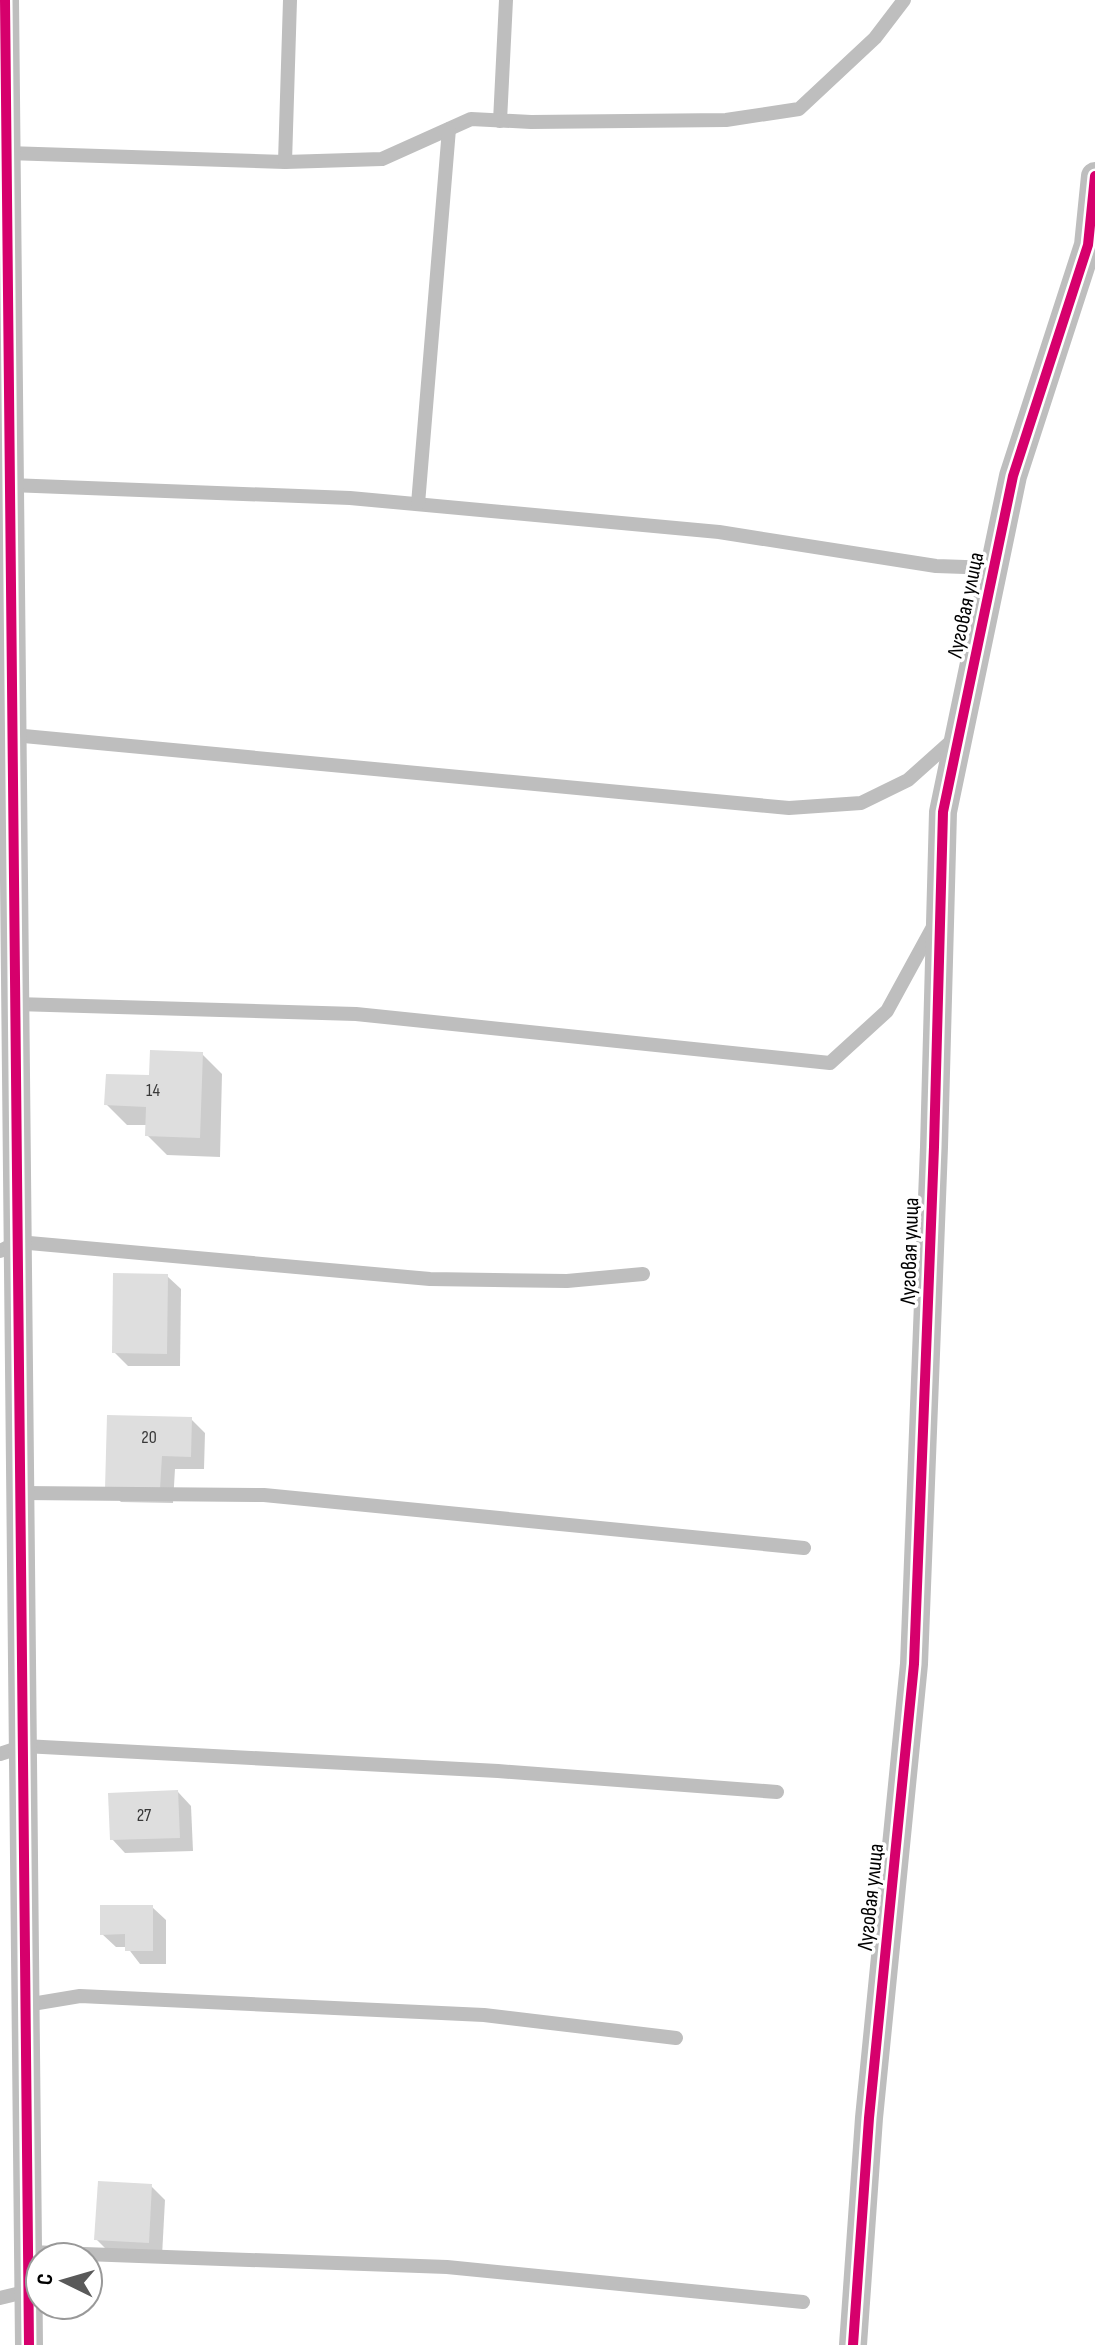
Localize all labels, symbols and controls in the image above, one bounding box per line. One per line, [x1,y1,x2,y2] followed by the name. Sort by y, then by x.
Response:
[941,550,990,661] street label: Луговая улица
[146,1080,160,1101] house number: 14
[895,1197,925,1306] street label: Луговая улица
[141,1427,157,1448] house number: 20
[137,1805,152,1826] house number: 27
[852,1842,890,1953] street label: Луговая улица
[24,2241,104,2321] north arrow
[32,2273,60,2286] text: С

